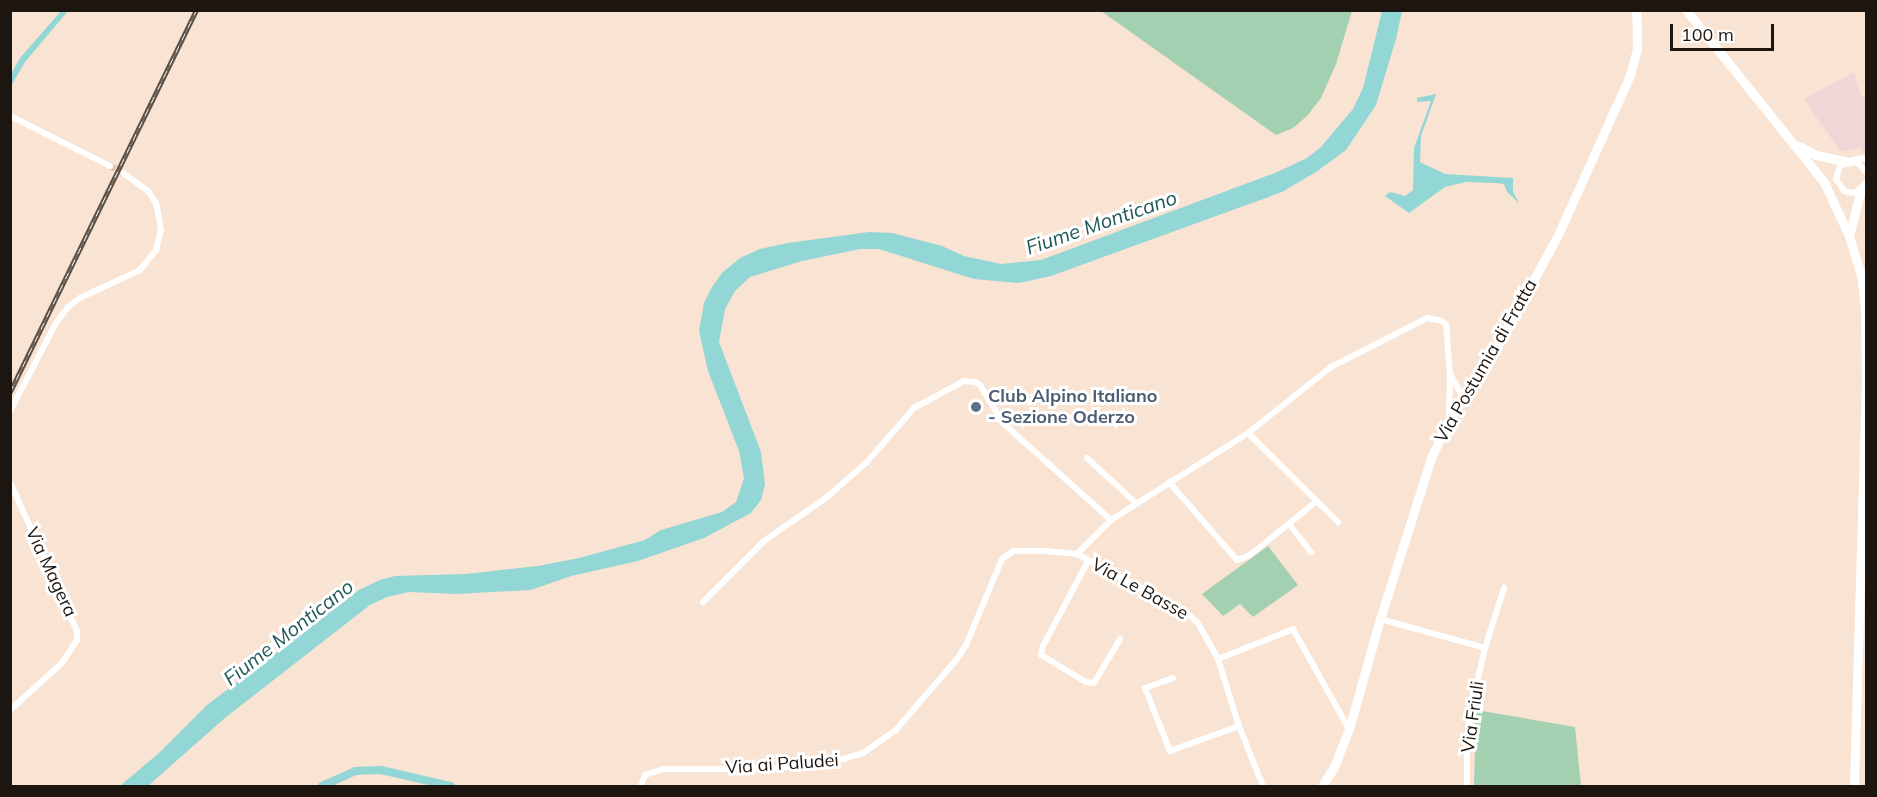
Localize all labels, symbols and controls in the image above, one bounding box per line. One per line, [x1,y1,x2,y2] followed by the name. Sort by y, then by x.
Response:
[1673,12,1776,50] scale bar
[1681,23,1734,46] text: 100 m
[1022,185,1180,259] water label: Fiume Monticano
[1430,275,1542,447] street label: Via Postumia di Fratta
[988,386,1158,428] place label: Club Alpino Italiano - Sezione Oderzo
[969,400,983,414] marker: Club Alpino Italiano - Sezione Oderzo
[21,524,81,620] street label: Via Magera
[1088,554,1192,624] street label: Via Le Basse
[218,574,358,690] water label: Fiume Monticano
[1457,680,1489,754] street label: Via Friuli
[725,749,839,779] street label: Via ai Paludei

